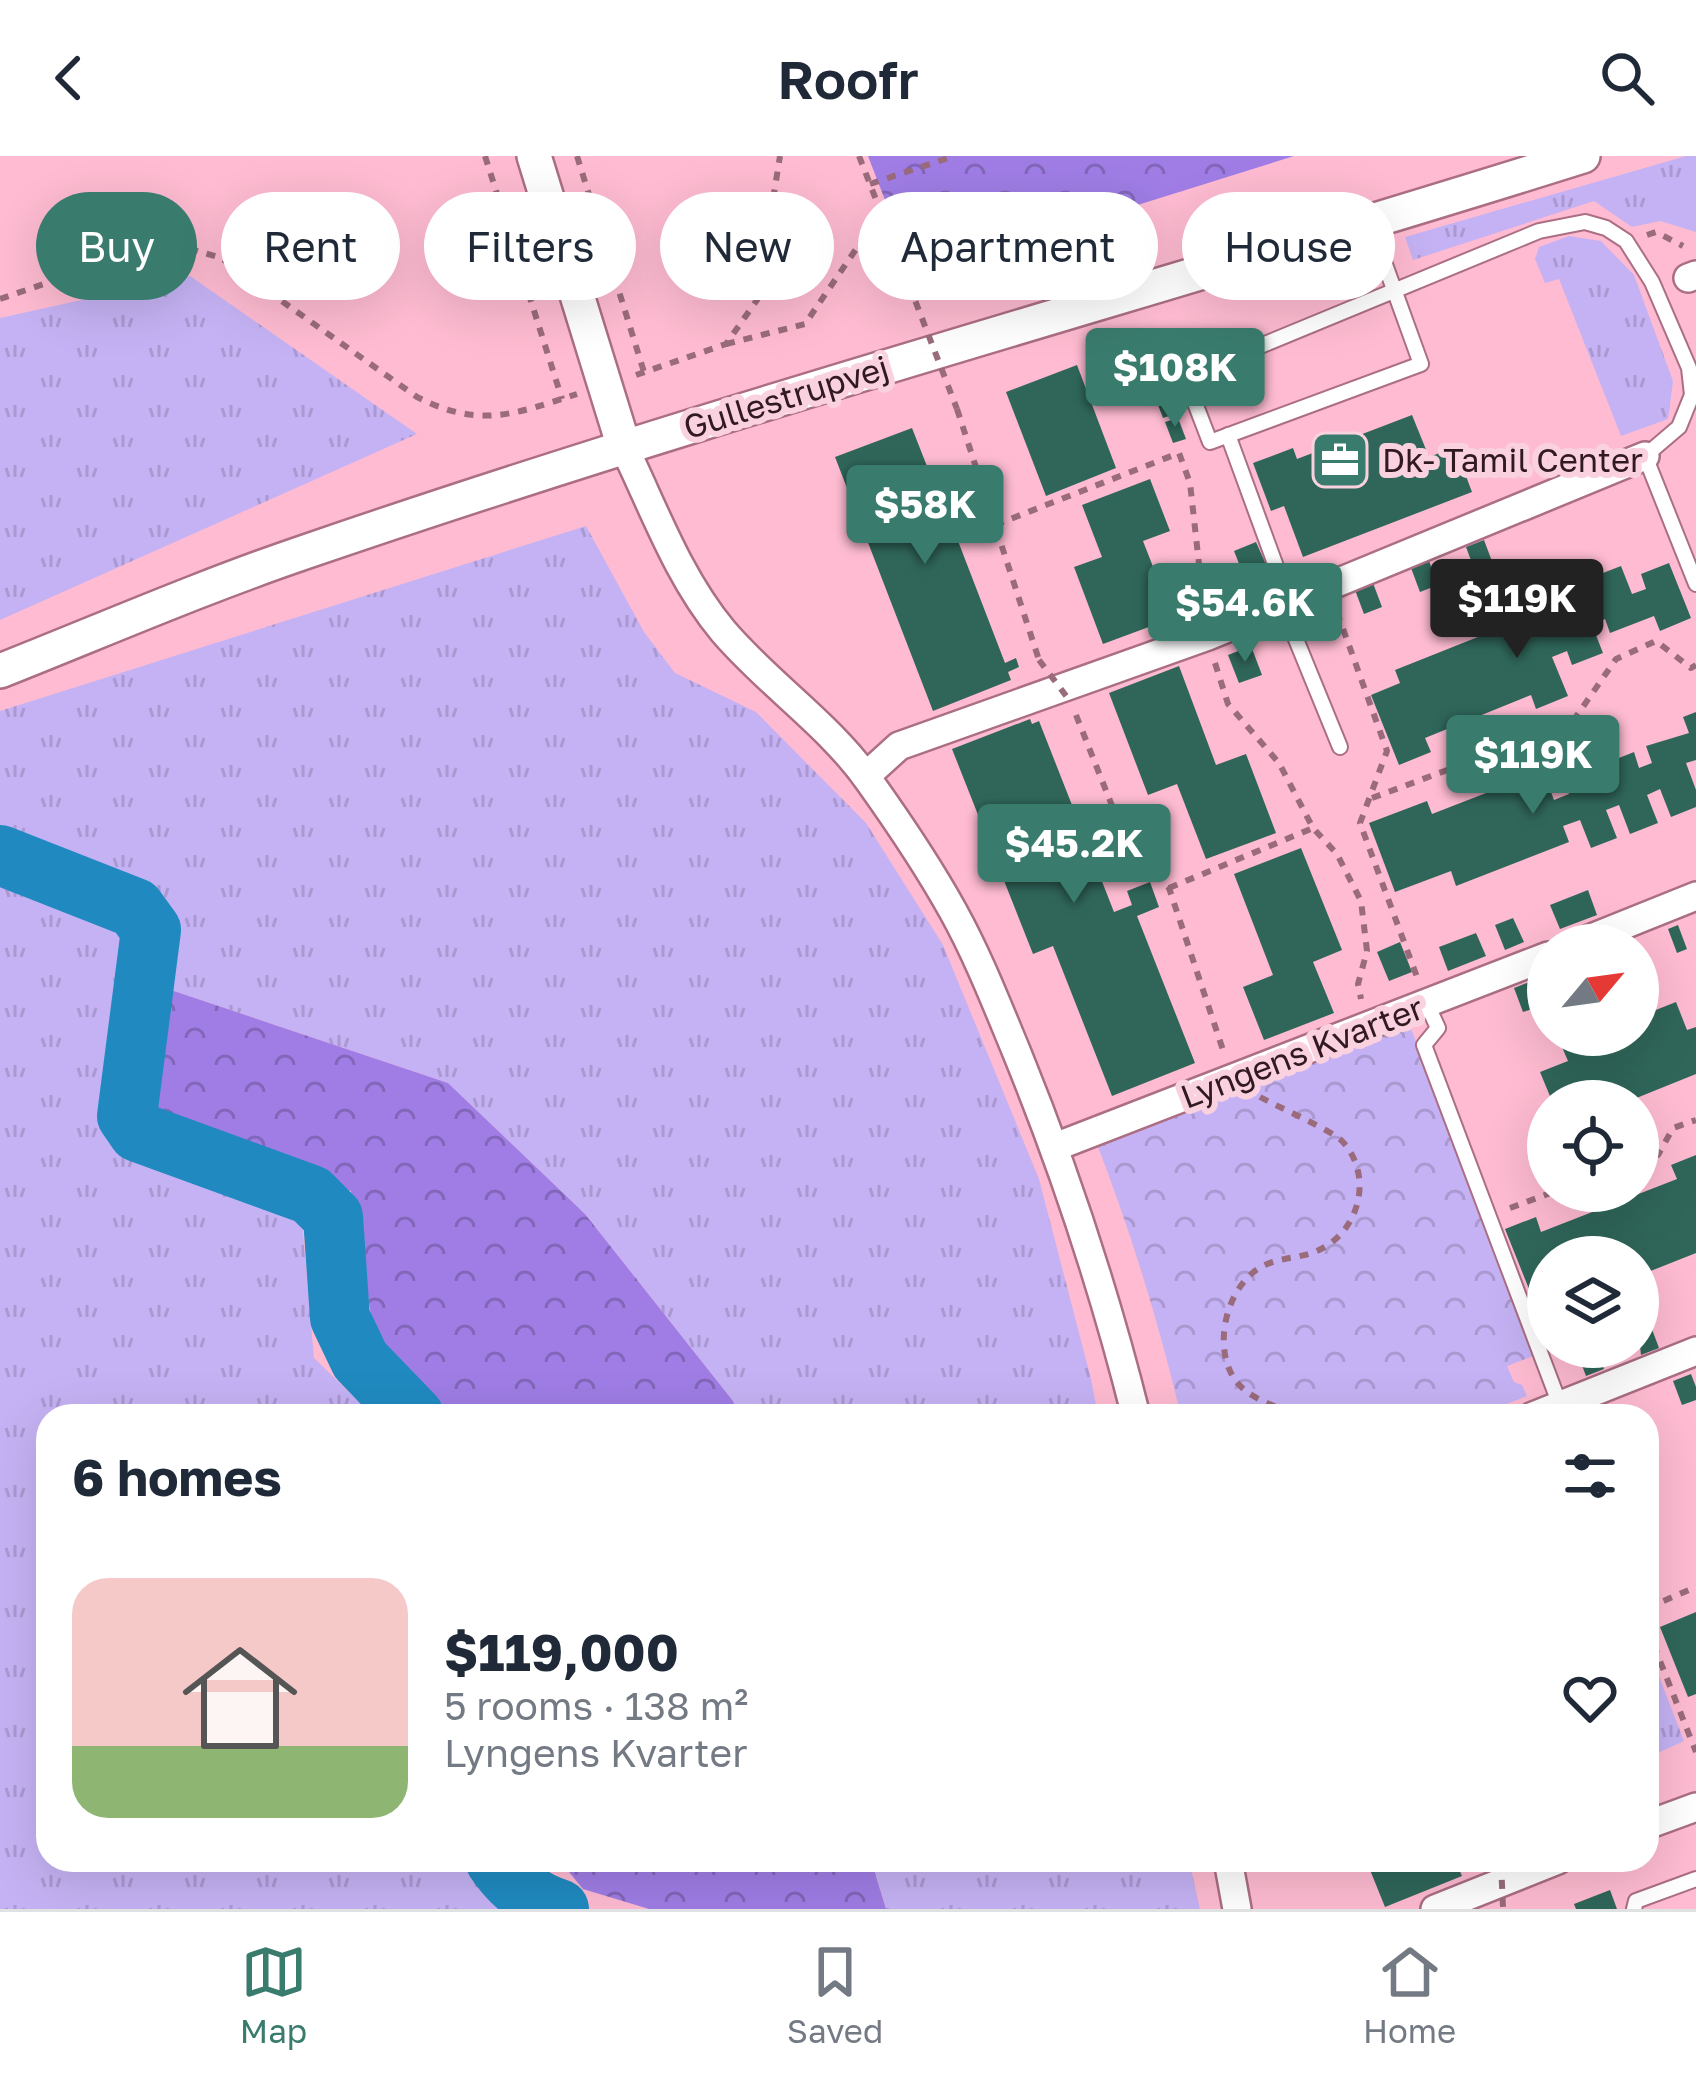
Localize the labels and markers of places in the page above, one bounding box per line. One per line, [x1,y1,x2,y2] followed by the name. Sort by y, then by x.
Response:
[1091,328,1259,430] pin: $108K
[1309,429,1371,491] office icon: Dk- Tamil Center
[1382,440,1643,479] place label: Dk- Tamil Center
[854,465,996,567] pin: $58K
[1433,559,1601,661] pin: $119K
[1147,563,1343,665] pin: $54.6K
[1449,715,1617,817] pin: $119K
[976,804,1172,906] pin: $45.2K

